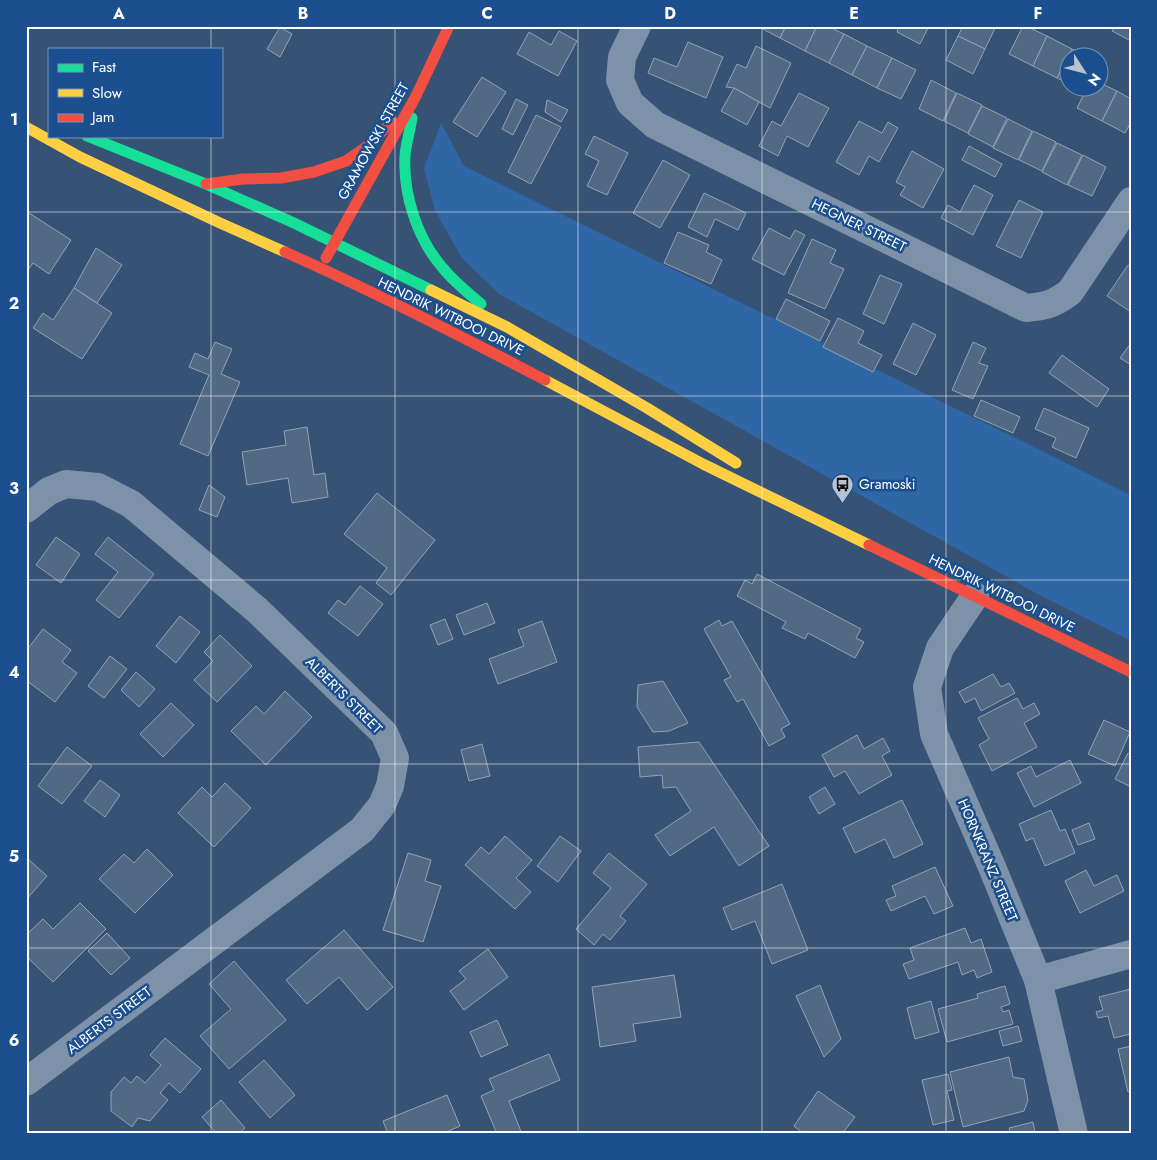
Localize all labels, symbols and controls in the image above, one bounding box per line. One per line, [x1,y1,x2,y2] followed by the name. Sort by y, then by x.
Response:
[112,2,125,25] text: A
[298,2,308,25] text: B
[481,2,493,25] text: C
[664,2,676,25] text: D
[849,2,859,25] text: E
[1034,2,1042,25] text: F
[48,48,222,138] legend
[1060,48,1110,98] north arrow
[92,56,116,78] text: Fast
[1083,69,1106,90] text: N
[333,78,414,203] street label: GRAMOWSKI STREET
[92,82,123,104] text: Slow
[90,106,115,128] text: Jam
[10,108,18,131] text: 1
[808,193,910,257] street label: HEGNER STREET
[374,272,528,360] street label: HENDRIK WITBOOI DRIVE
[9,292,19,315] text: 2
[831,472,855,503] bus stop icon: Gramoski
[859,474,915,494] place label: Gramoski
[9,477,19,500] text: 3
[925,549,1079,637] street label: HENDRIK WITBOOI DRIVE
[301,652,387,738] street label: ALBERTS STREET
[8,661,20,684] text: 4
[953,796,1023,925] street label: HORNKRANZ STREET
[9,845,19,868] text: 5
[63,981,156,1058] street label: ALBERTS STREET
[9,1029,19,1052] text: 6

